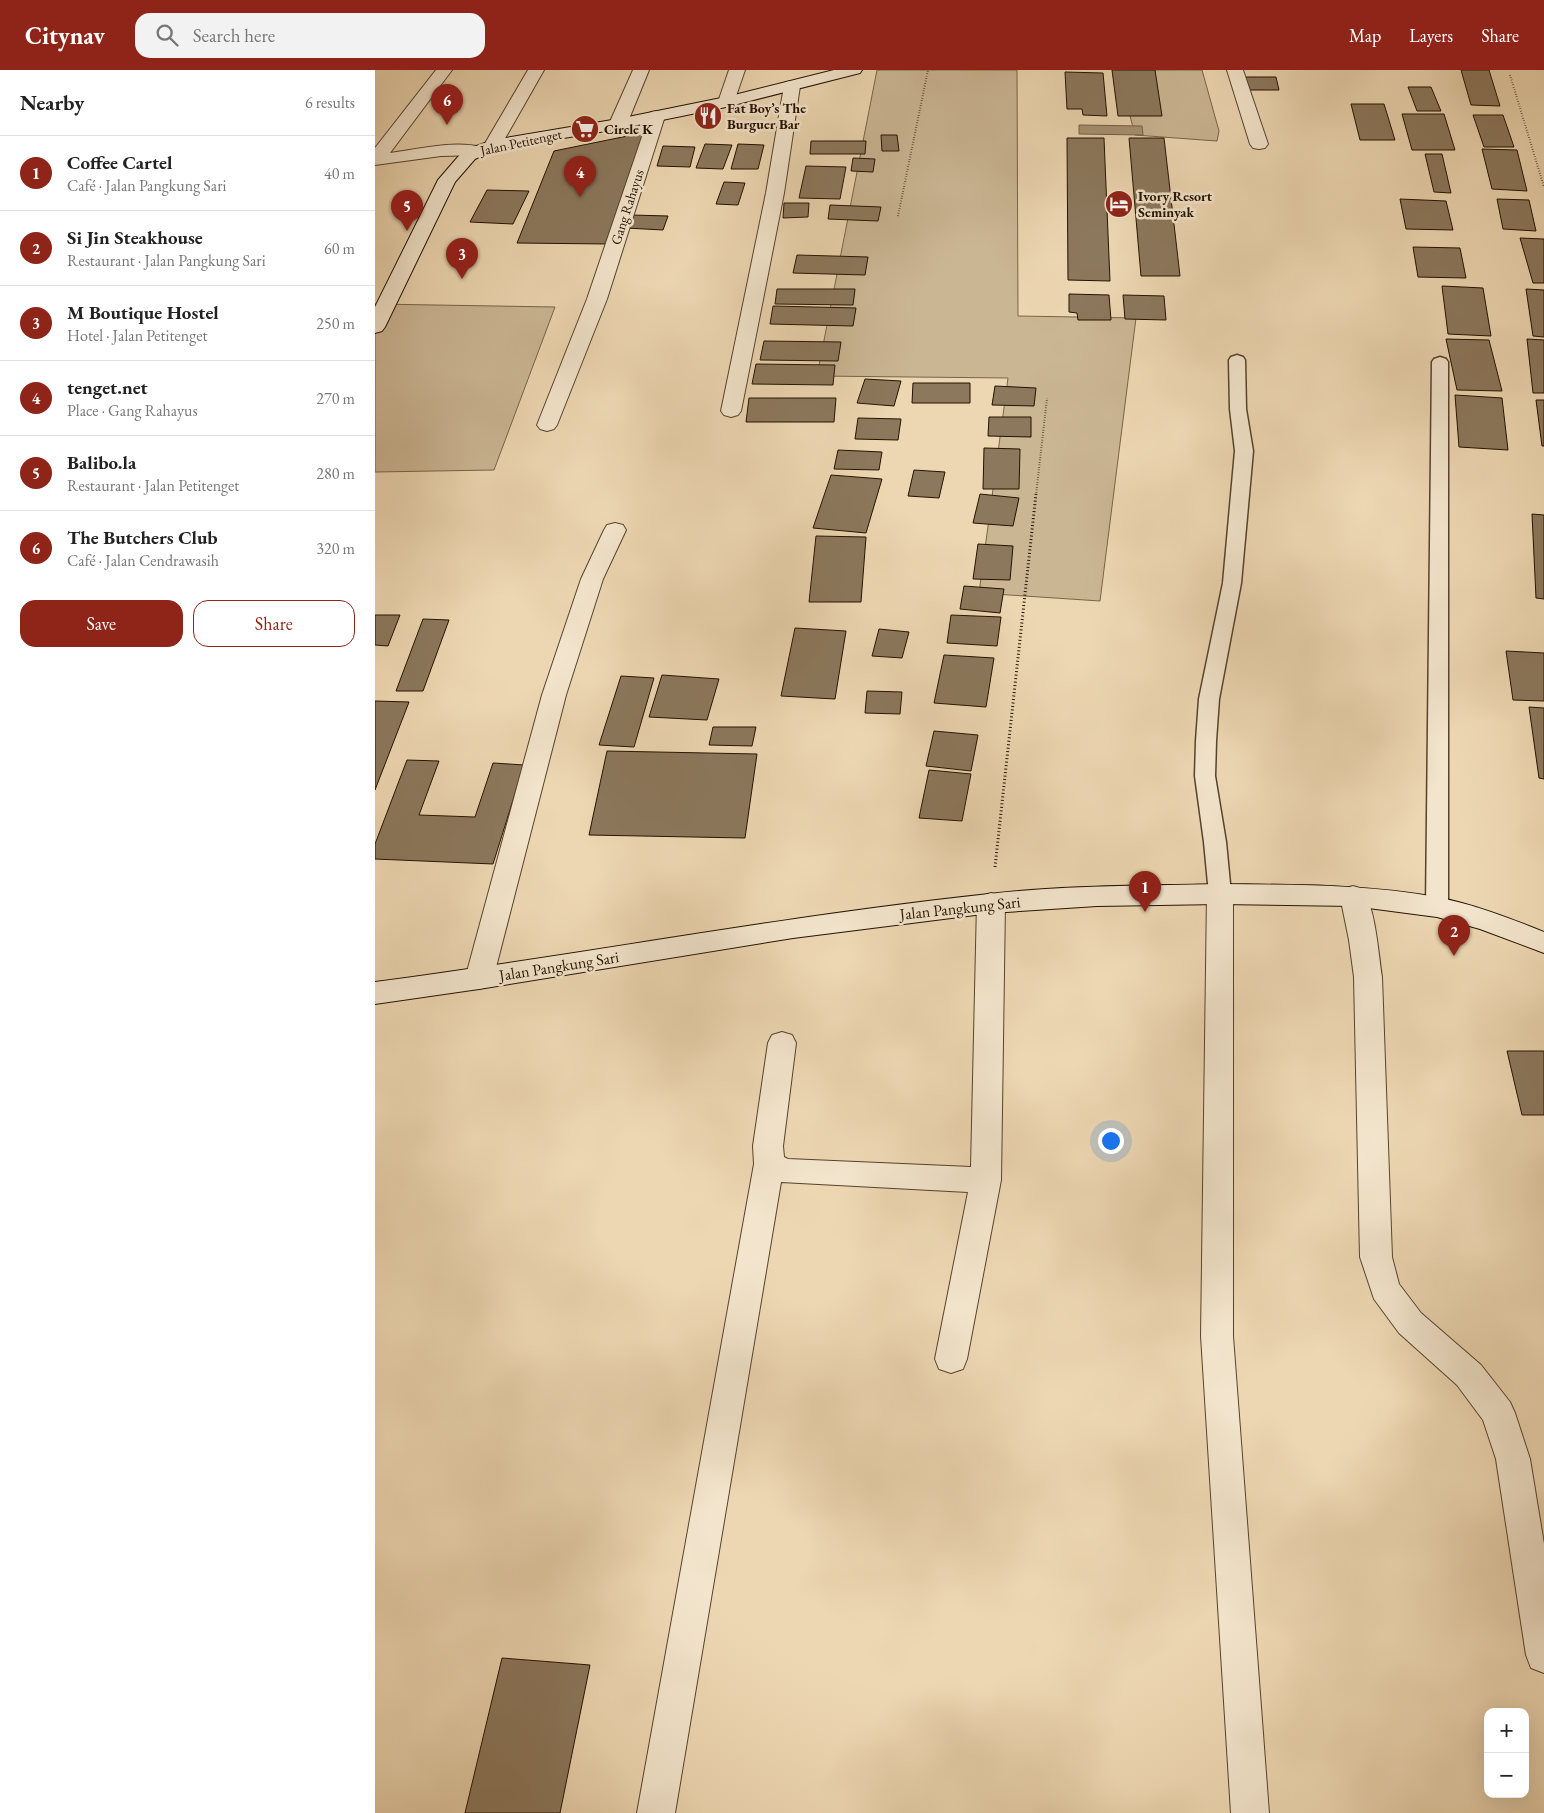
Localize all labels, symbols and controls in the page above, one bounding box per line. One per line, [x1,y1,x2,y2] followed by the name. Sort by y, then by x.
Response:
[135,13,485,58] search box
[25,20,105,51] text: Citynav
[153,21,181,49] icon: search
[193,23,275,48] text: Search here
[1349,24,1381,47] text: Map
[1409,24,1453,47] text: Layers
[1481,24,1519,47] text: Share
[431,84,463,125] pin: 6
[20,89,84,116] text: Nearby
[305,92,355,113] text: 6 results
[727,99,806,133] place label: Fat Boy’s The Burguer Bar
[693,101,723,131] restaurant icon: Fat Boy’s The Burguer Bar
[570,114,600,144] supermarket icon: Circle K
[604,120,653,138] place label: Circle K
[478,124,564,160] street label: Jalan Petitenget
[67,150,172,175] text: Coffee Cartel
[564,156,596,197] pin: 4
[32,163,40,184] text: 1
[324,163,355,184] text: 40 m
[606,167,648,247] street label: Gang Rahayus
[67,175,226,196] text: Café · Jalan Pangkung Sari
[1138,187,1213,221] place label: Ivory Resort Seminyak
[1104,189,1134,219] hotel icon: Ivory Resort Seminyak
[391,190,423,231] pin: 5
[67,225,203,250] text: Si Jin Steakhouse
[32,238,40,259] text: 2
[324,238,355,259] text: 60 m
[446,238,478,279] pin: 3
[67,250,266,271] text: Restaurant · Jalan Pangkung Sari
[67,300,219,325] text: M Boutique Hostel
[32,313,40,334] text: 3
[316,313,355,334] text: 250 m
[67,325,207,346] text: Hotel · Jalan Petitenget
[67,375,148,400] text: tenget.net
[32,388,40,409] text: 4
[316,388,355,409] text: 270 m
[67,400,198,421] text: Place · Gang Rahayus
[67,450,136,475] text: Balibo.la
[32,463,40,484] text: 5
[316,463,355,484] text: 280 m
[67,475,239,496] text: Restaurant · Jalan Petitenget
[67,525,218,550] text: The Butchers Club
[32,538,40,559] text: 6
[316,538,355,559] text: 320 m
[67,550,219,571] text: Café · Jalan Cendrawasih
[20,600,183,647] button: Save
[193,600,355,647] button: Share
[1129,871,1161,912] pin: 1
[897,891,1021,925] street label: Jalan Pangkung Sari
[1438,915,1470,956] pin: 2
[496,946,621,986] street label: Jalan Pangkung Sari
[1098,1128,1124,1154] your location
[1484,1708,1529,1798] map controls
[1484,1708,1529,1753] button: +
[1484,1753,1529,1798] button: −

